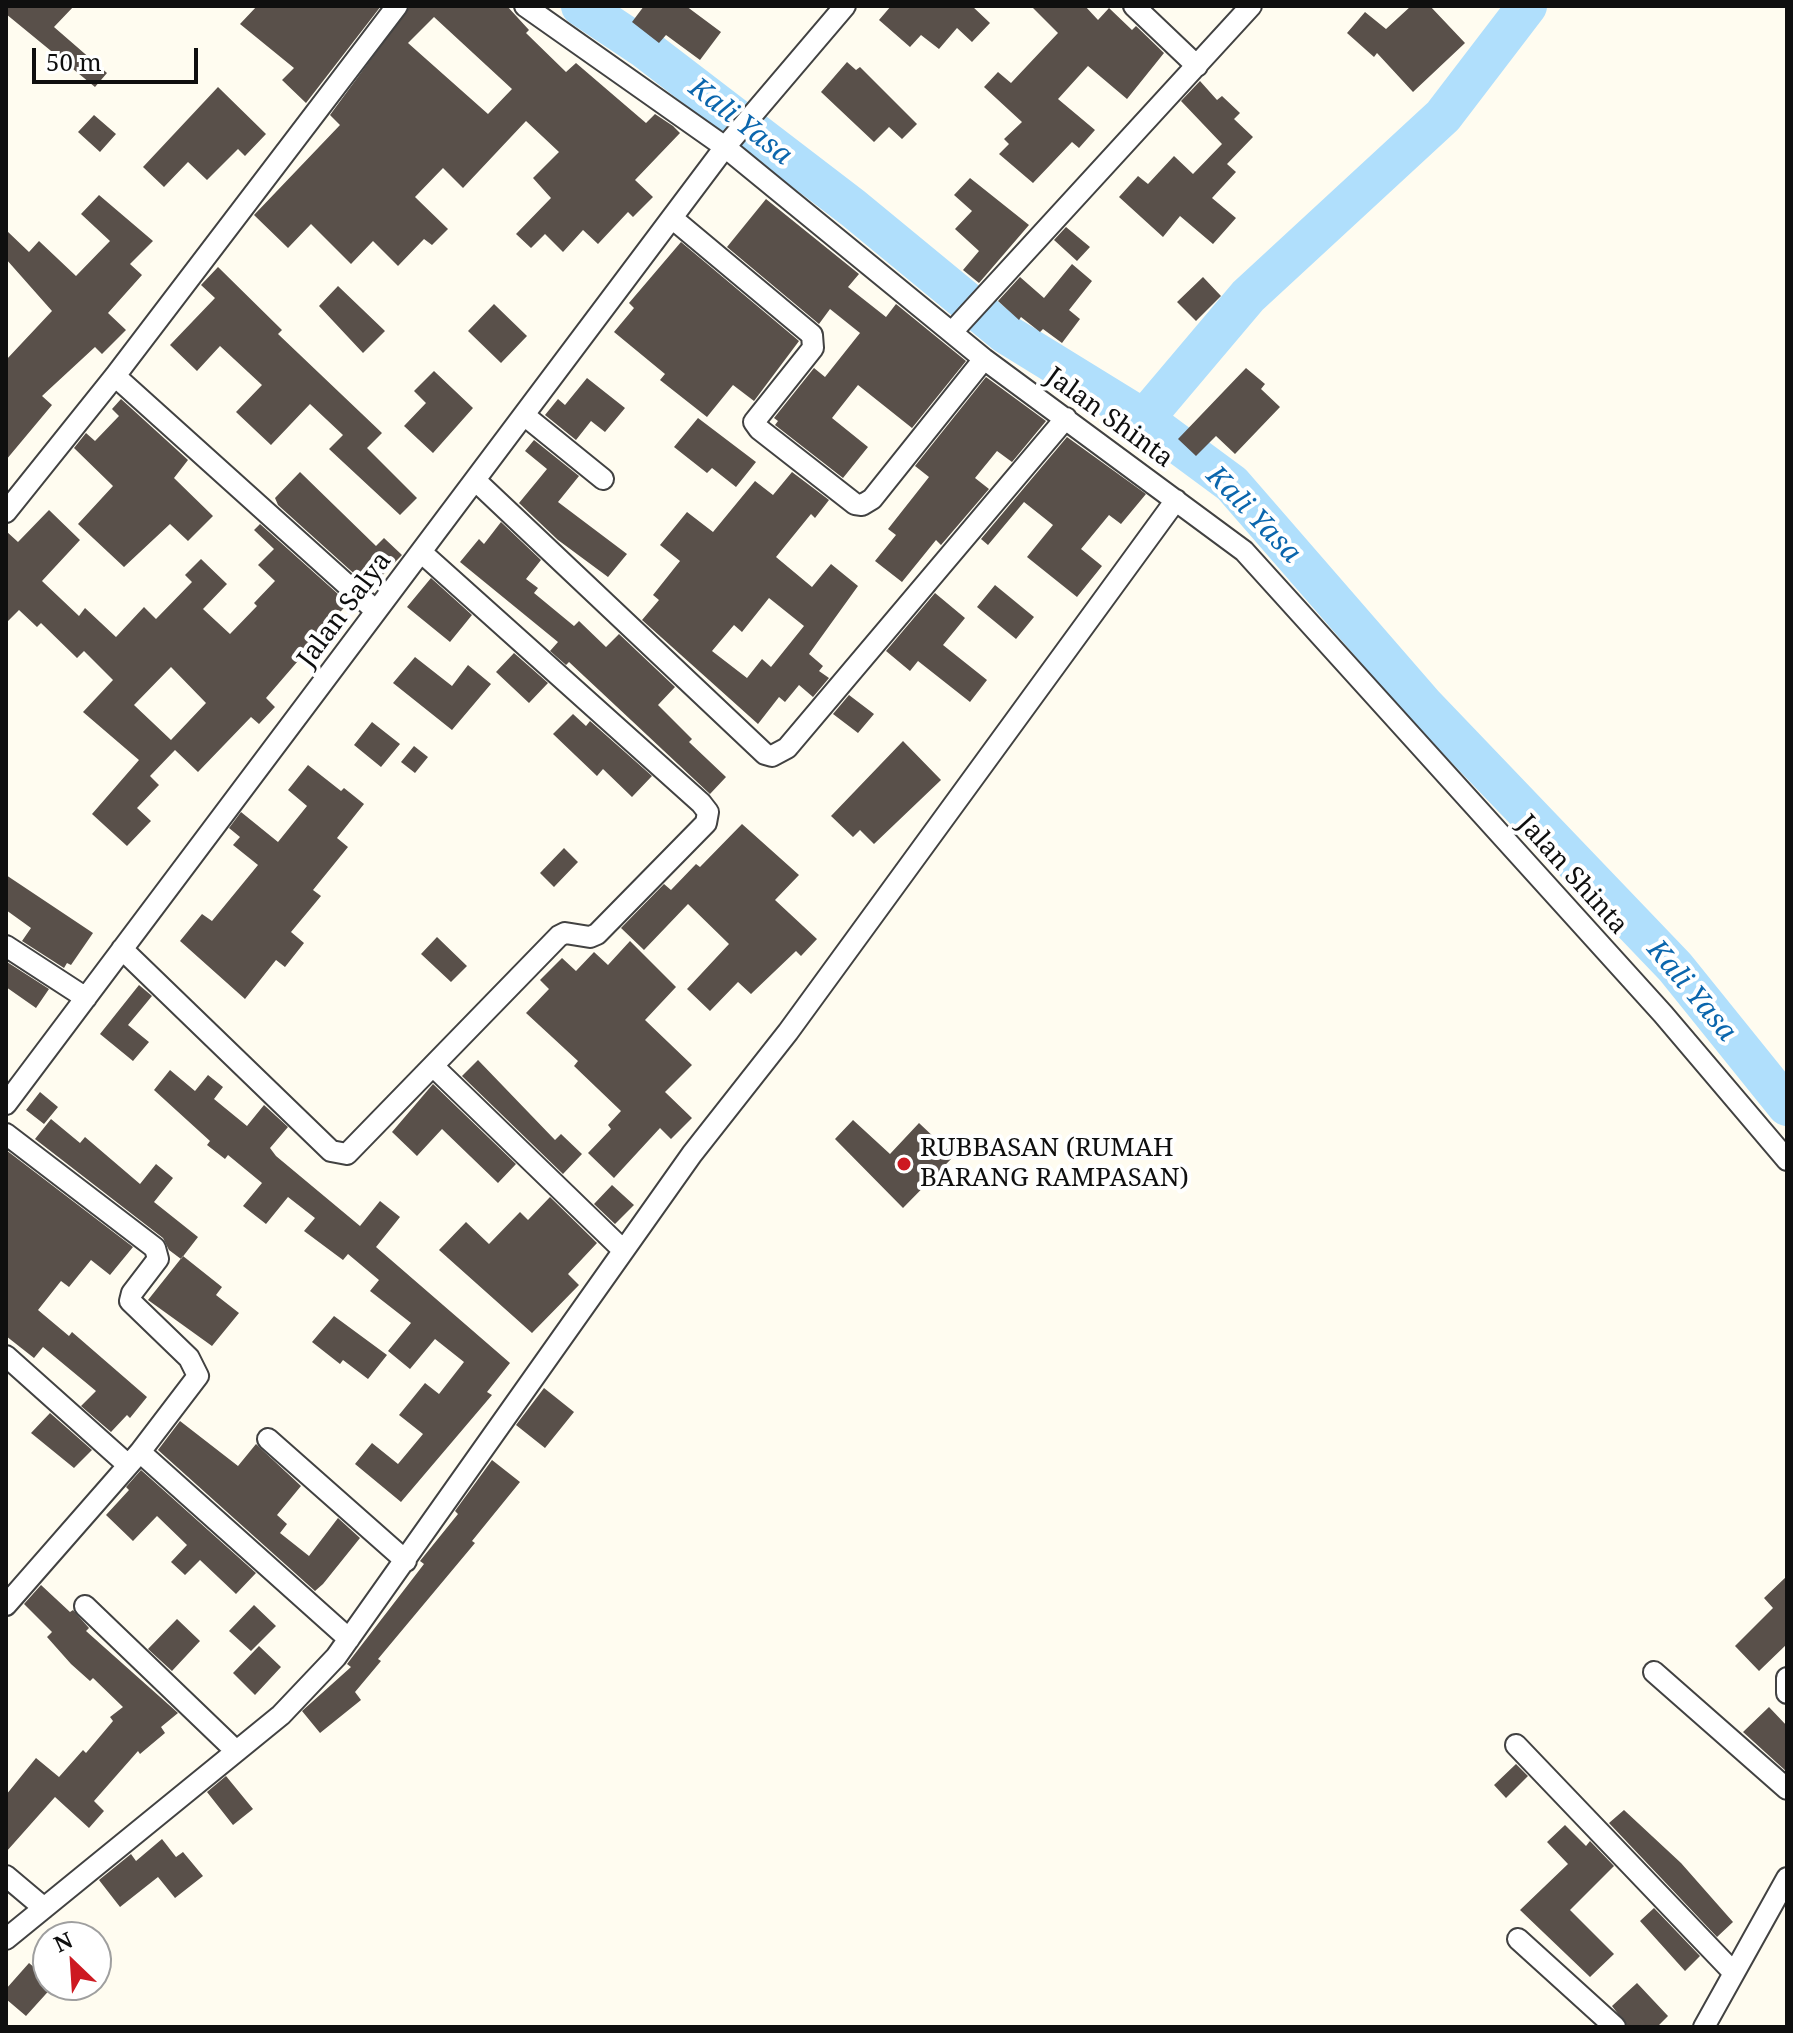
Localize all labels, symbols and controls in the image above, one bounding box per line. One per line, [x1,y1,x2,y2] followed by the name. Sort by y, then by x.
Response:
[36,32,202,82] scale bar
[46,45,102,78] text: 50 m
[682,71,798,173] water label: Kali Yasa
[1039,361,1179,475] street label: Jalan Shinta
[1199,460,1307,570] water label: Kali Yasa
[292,546,398,674] street label: Jalan Salya
[1510,809,1634,941] street label: Jalan Shinta
[1639,934,1743,1048] water label: Kali Yasa
[920,1133,1189,1194] place label: RUBBASAN (RUMAH BARANG RAMPASAN)
[895,1155,913,1173] marker: RUBBASAN (RUMAH BARANG RAMPASAN)
[32,1921,112,2001] north arrow
[49,1924,77,1958] text: N

